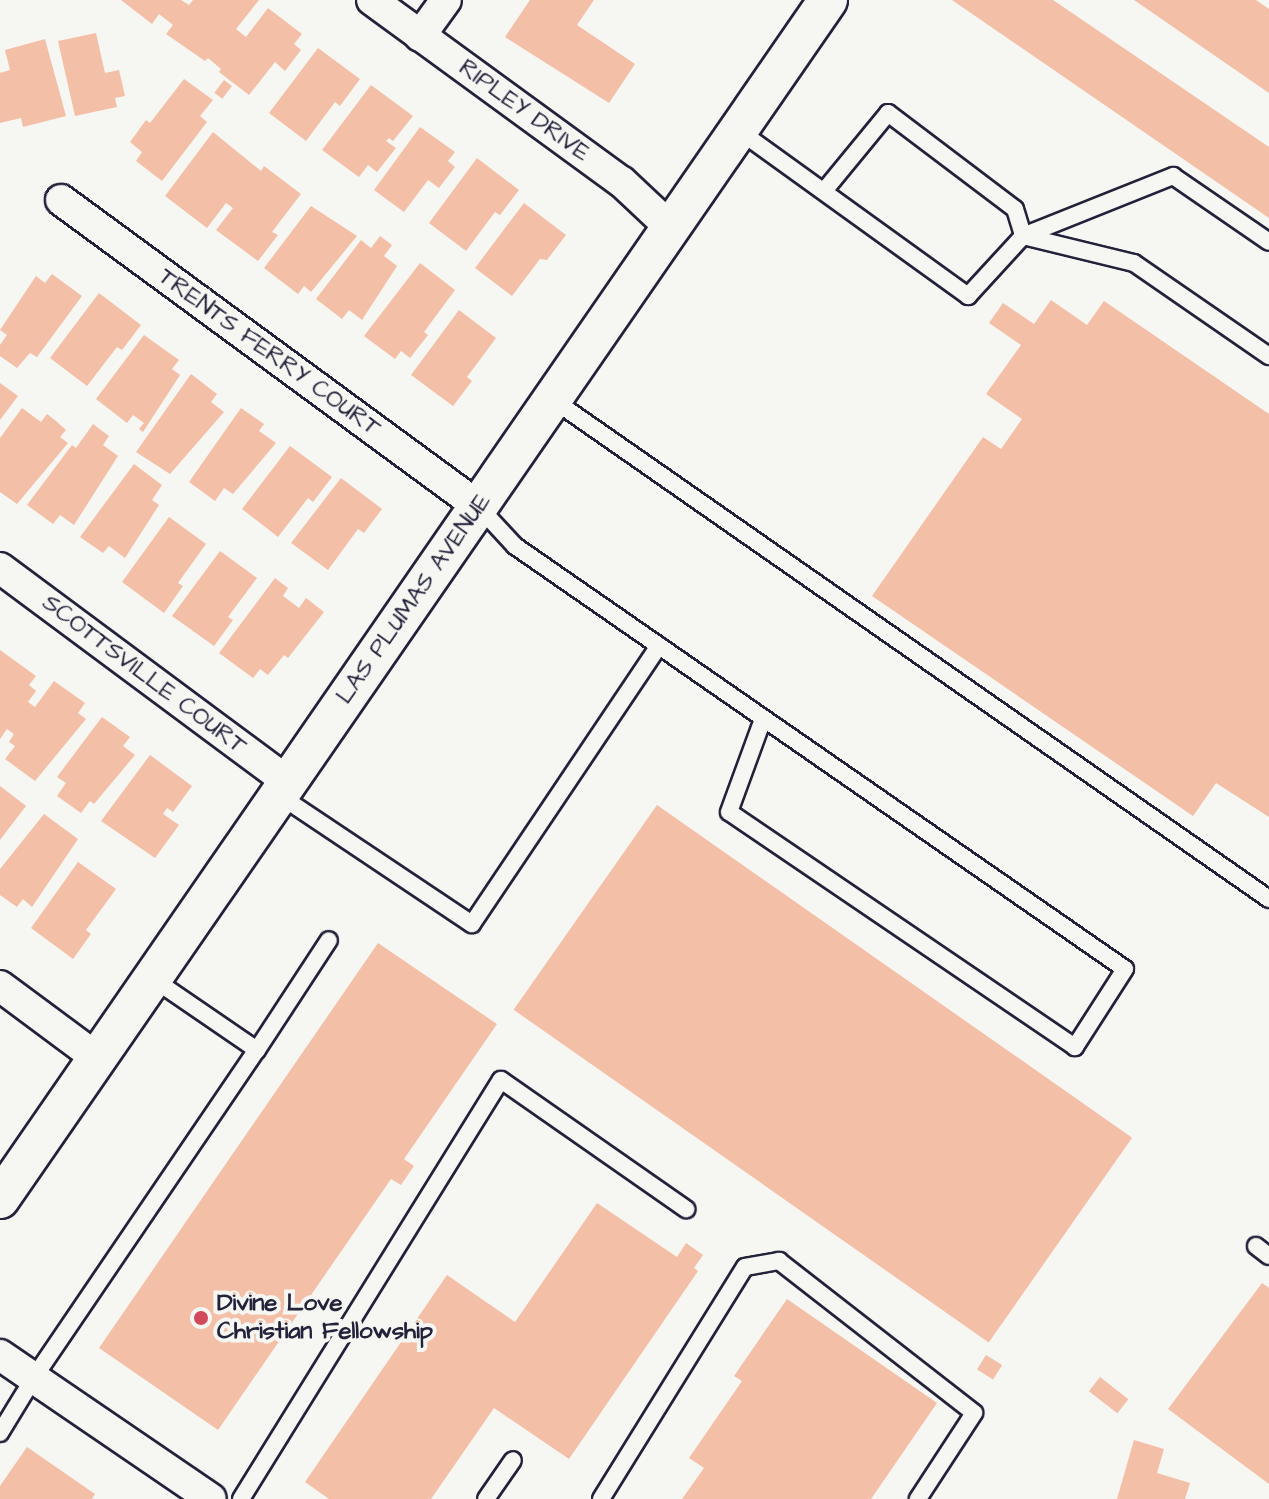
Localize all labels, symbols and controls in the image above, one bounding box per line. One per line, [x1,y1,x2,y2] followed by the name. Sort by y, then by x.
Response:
[453,54,595,168] street label: RIPLEY DRIVE
[152,263,386,443] street label: TRENTS FERRY COURT
[330,488,498,710] street label: LAS PLUMAS AVENUE
[36,589,252,761] street label: SCOTTSVILLE COURT
[217,1290,433,1346] place label: Divine Love Christian Fellowship
[192,1309,210,1327] marker: Divine Love Christian Fellowship

